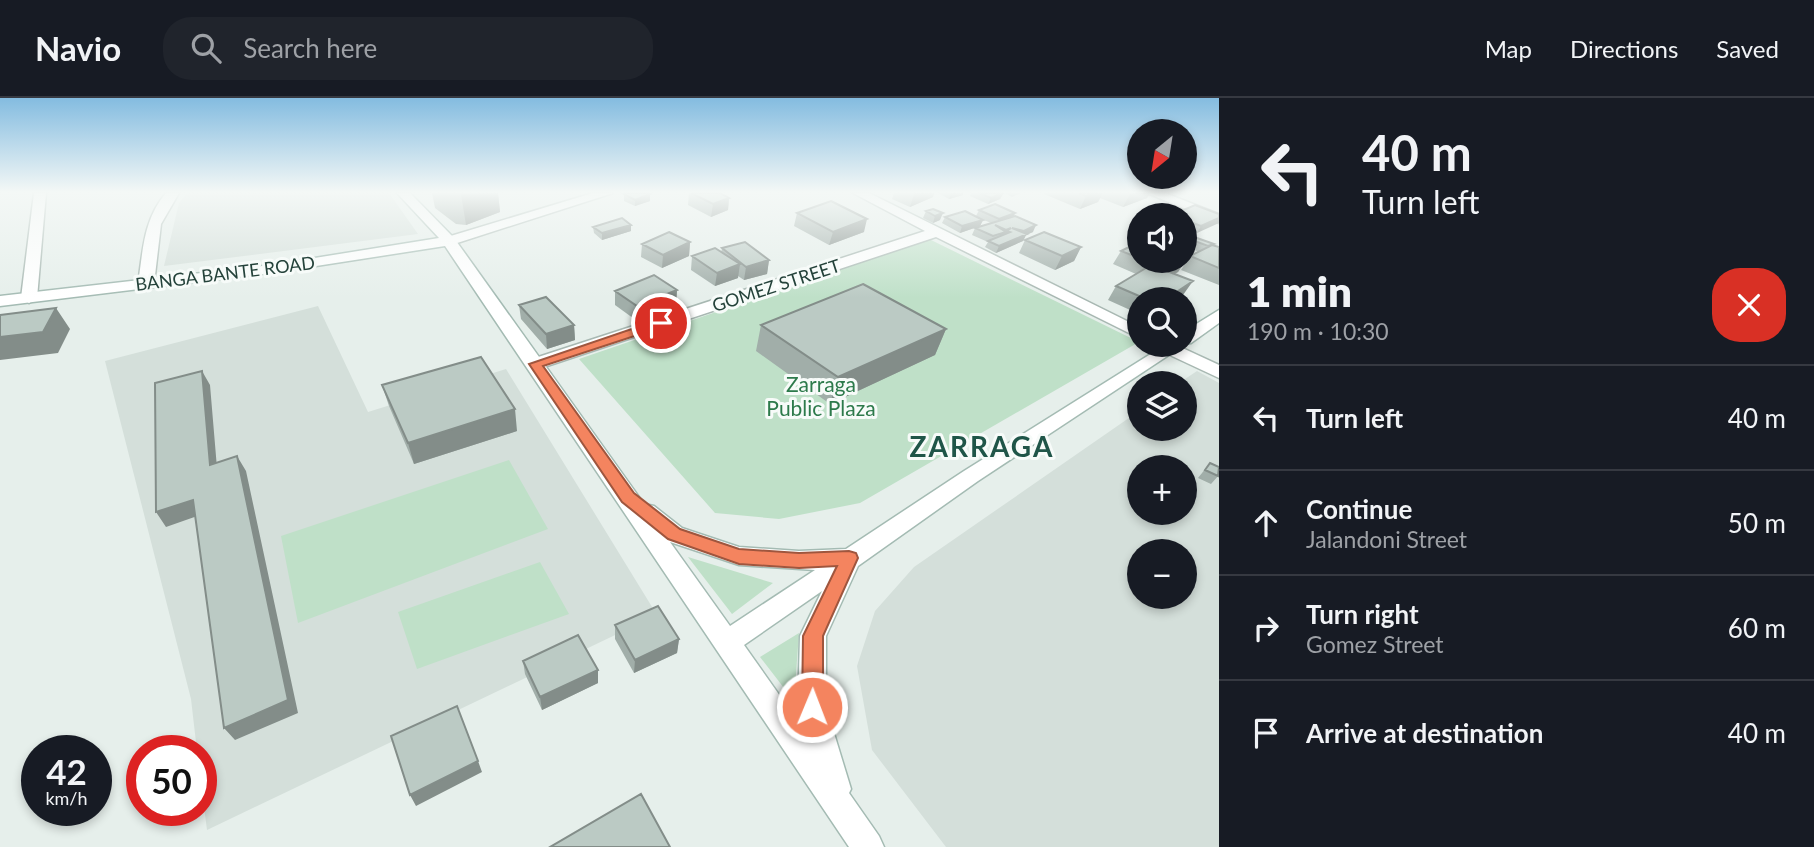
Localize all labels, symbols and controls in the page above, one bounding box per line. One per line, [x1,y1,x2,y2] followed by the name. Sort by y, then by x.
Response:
[163,17,653,80] search box
[35,28,121,68] text: Navio
[187,29,225,67] icon: search
[243,32,377,64] text: Search here
[1485,34,1532,63] text: Map
[1570,34,1678,63] text: Directions
[1716,34,1779,63] text: Saved
[1127,119,1197,189] north arrow
[1127,119,1197,609] map controls
[1362,123,1472,181] text: 40 m
[1247,126,1338,217] icon: left
[1362,182,1479,221] text: Turn left
[1127,203,1197,273] button: sound
[134,251,316,295] street label: BANGA BANTE ROAD
[709,254,843,316] street label: GOMEZ STREET
[1247,266,1352,316] text: 1 min
[1712,268,1786,342] button: close
[1127,287,1197,357] button: search
[631,293,691,353] pin
[642,304,680,342] icon: arrive
[1247,317,1389,345] text: 190 m · 10:30
[766,371,876,420] park label: Zarraga Public Plaza
[1127,371,1197,441] button: layers
[1247,399,1285,437] icon: left
[1306,402,1403,434] text: Turn left
[1728,402,1786,434] text: 40 m
[910,429,1054,463] district label: ZARRAGA
[1127,455,1197,525] button: +
[1306,493,1412,525] text: Continue
[1247,504,1285,542] icon: ahead
[1728,507,1786,539] text: 50 m
[1306,525,1467,553] text: Jalandoni Street
[1127,539,1197,609] button: −
[1306,598,1419,630] text: Turn right
[1247,609,1285,647] icon: right
[1728,612,1786,644] text: 60 m
[1306,630,1444,658] text: Gomez Street
[775,670,849,744] position arrow
[1247,714,1285,752] icon: arrive
[1306,717,1543,749] text: Arrive at destination
[1728,717,1786,749] text: 40 m
[126,735,217,826] speed limit sign: 50
[46,750,87,792] text: 42
[45,787,88,809] text: km/h

